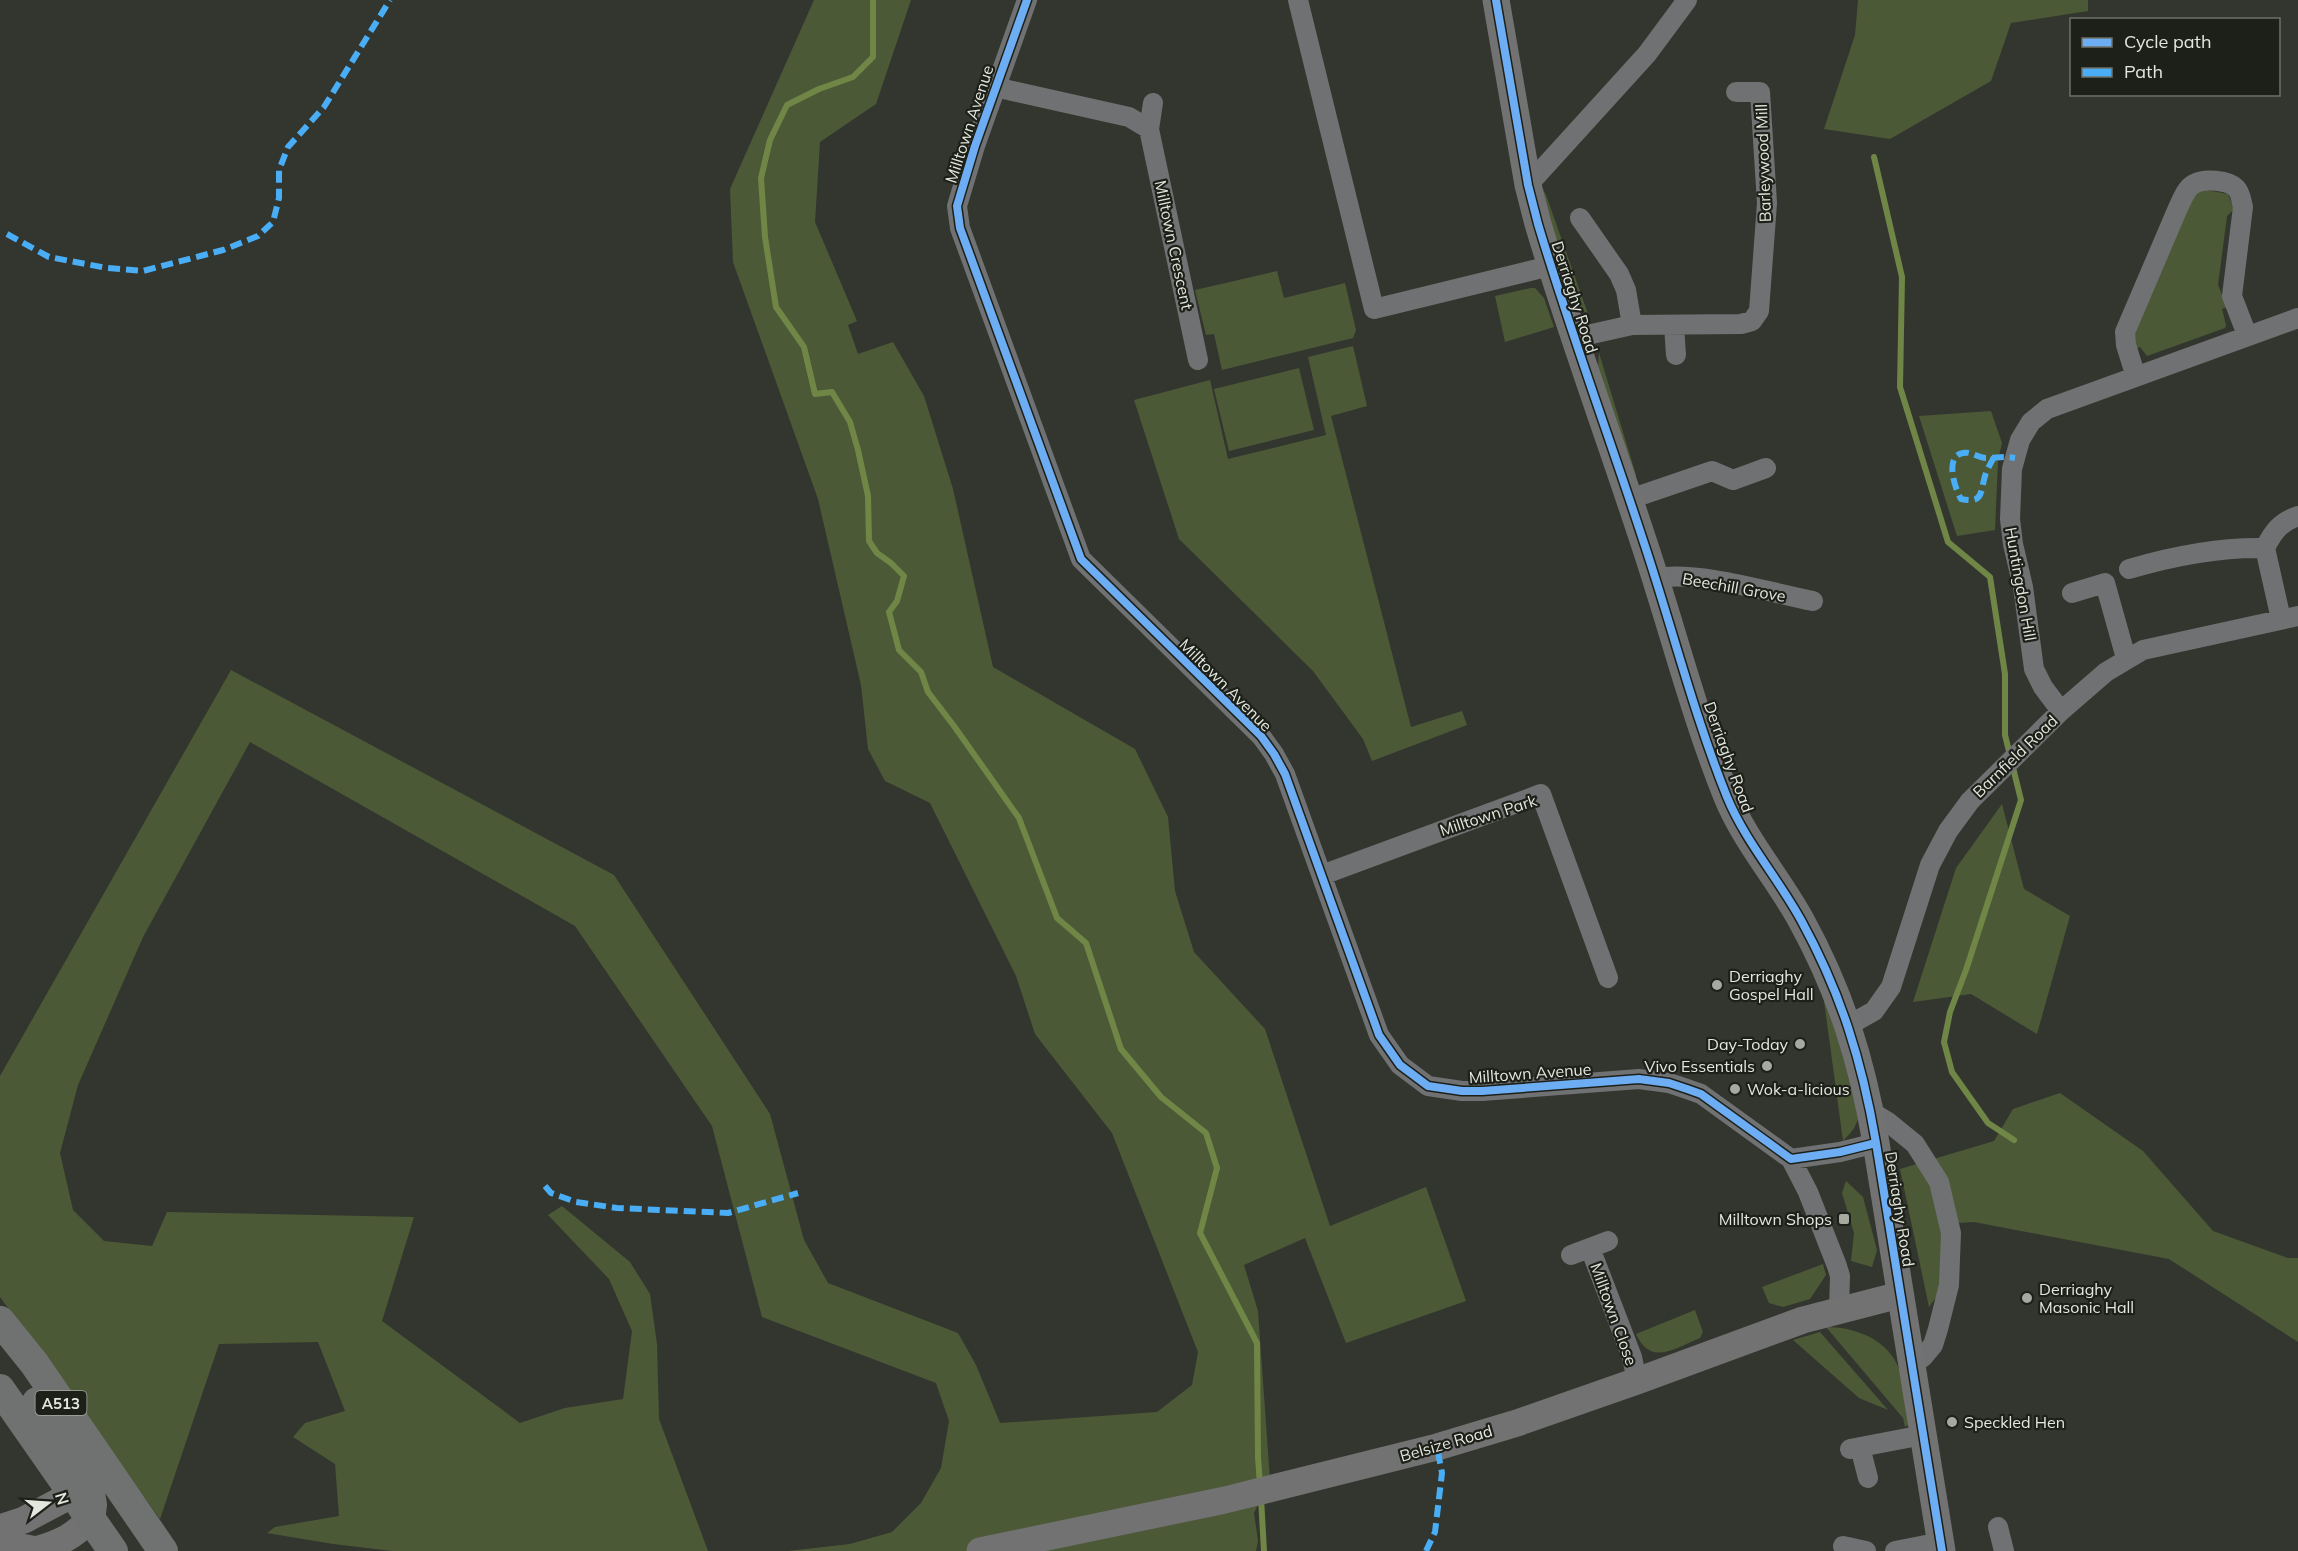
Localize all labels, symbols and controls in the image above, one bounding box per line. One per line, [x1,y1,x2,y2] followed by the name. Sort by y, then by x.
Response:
[2070,18,2280,96] legend
[2124,30,2211,53] text: Cycle path
[2124,60,2163,83] text: Path
[941,62,997,186] street label: Milltown Avenue
[1751,103,1775,223] street label: Barleywood Mill
[1151,178,1198,312] street label: Milltown Crescent
[1547,238,1603,356] street label: Derriaghy Road
[2001,526,2041,642] street label: Huntingdon Hill
[1681,568,1787,606] street label: Beechill Grove
[1175,634,1277,736] street label: Milltown Avenue
[1700,699,1758,815] street label: Derriaghy Road
[1968,710,2062,802] street label: Barnfield Road
[1437,790,1540,840] street label: Milltown Park
[1729,966,1814,1004] place label: Derriaghy Gospel Hall
[1710,978,1724,992] marker: Derriaghy Gospel Hall
[1707,1034,1788,1054] place label: Day-Today
[1793,1037,1807,1051] marker: Day-Today
[1644,1056,1755,1076] place label: Vivo Essentials
[1468,1059,1592,1087] street label: Milltown Avenue
[1760,1059,1774,1073] marker: Vivo Essentials
[1747,1079,1850,1099] place label: Wok-a-licious
[1728,1082,1742,1096] marker: Wok-a-licious
[1881,1150,1919,1268] street label: Derriaghy Road
[1719,1209,1832,1229] place label: Milltown Shops
[1837,1212,1851,1226] marker: Milltown Shops
[1586,1260,1642,1368] street label: Milltown Close
[2039,1279,2134,1317] place label: Derriaghy Masonic Hall
[2020,1291,2034,1305] marker: Derriaghy Masonic Hall
[36,1391,86,1415] road number: A513
[1964,1412,2065,1432] place label: Speckled Hen
[1945,1415,1959,1429] marker: Speckled Hen
[1397,1420,1495,1466] street label: Belsize Road
[18,1473,78,1533] north arrow
[51,1490,74,1507] text: N

